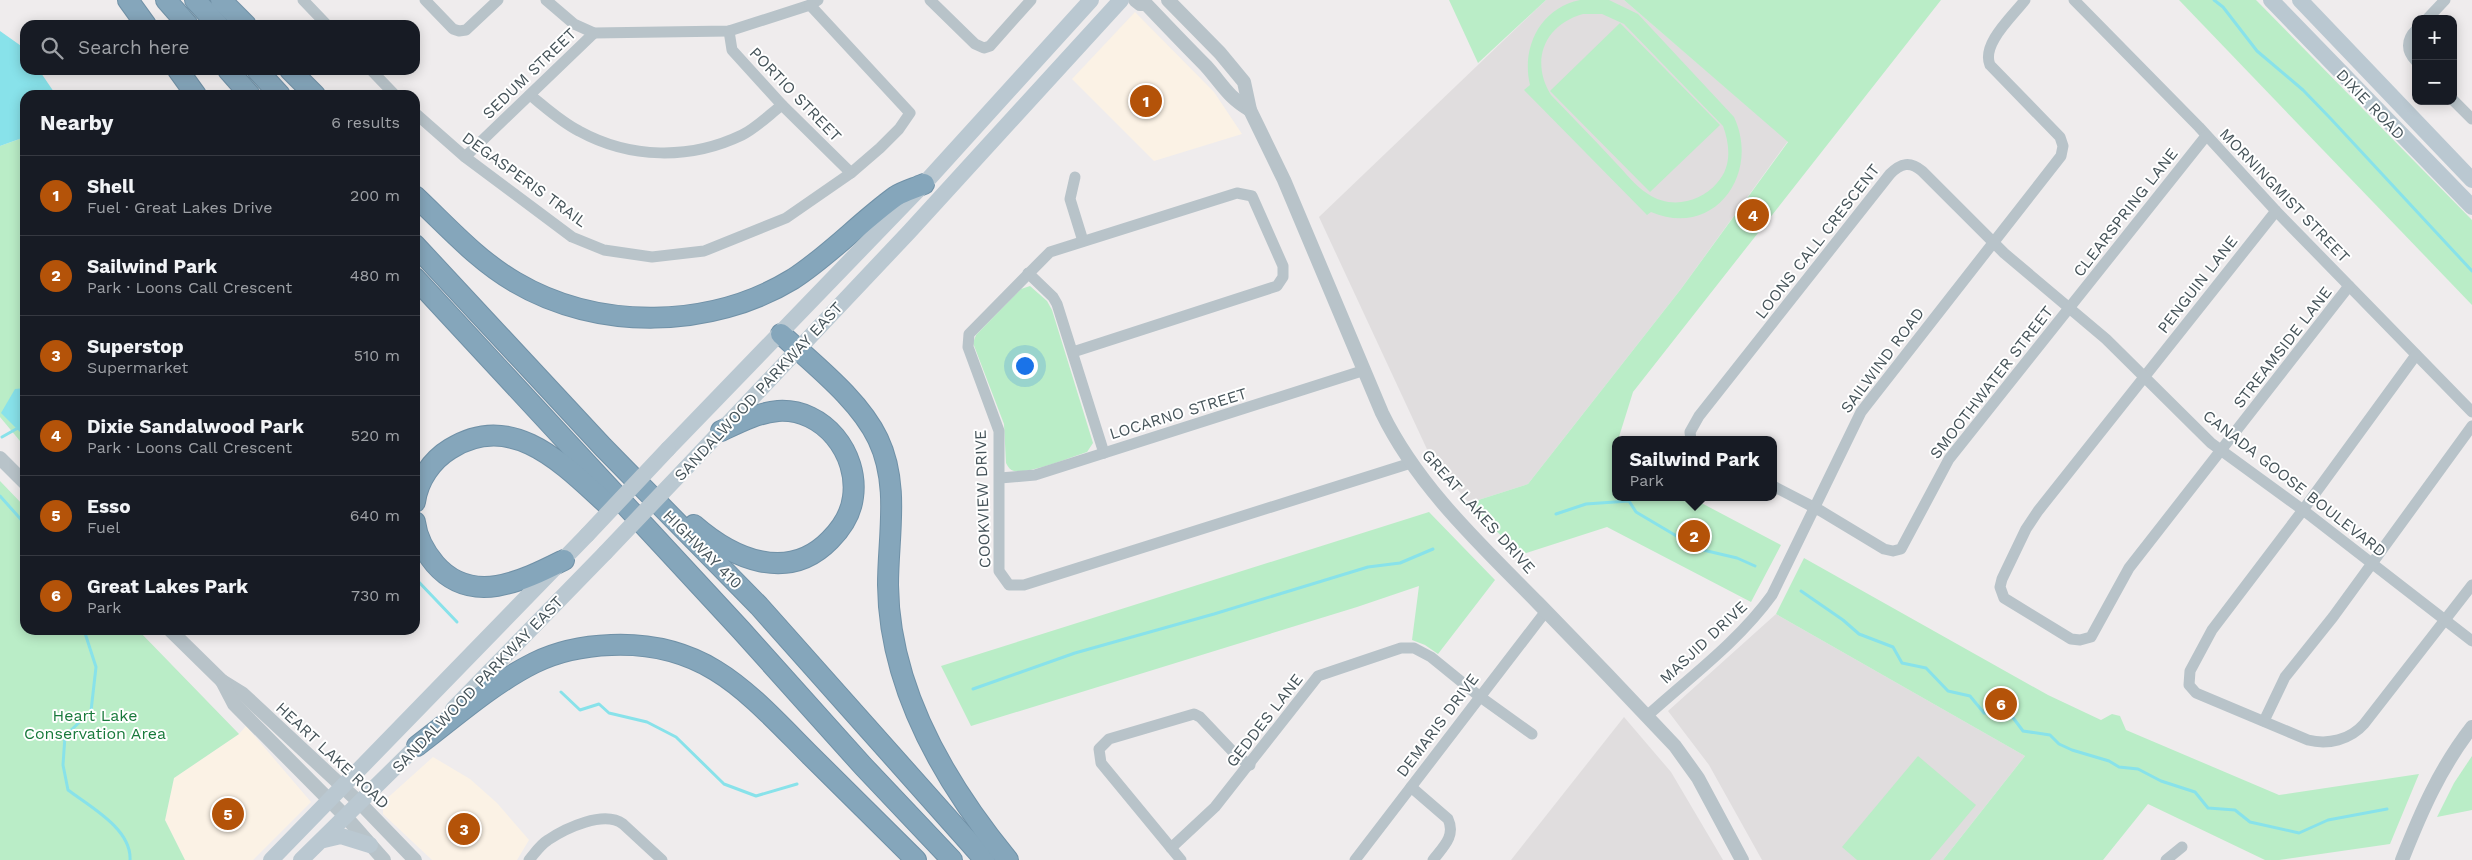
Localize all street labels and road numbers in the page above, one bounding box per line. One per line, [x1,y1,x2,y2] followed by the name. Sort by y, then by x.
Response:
[479,24,580,123] street label: SEDUM STREET
[746,43,846,146] street label: PORTIO STREET
[2332,65,2409,144] street label: DIXIE ROAD
[2216,124,2354,267] street label: MORNINGMIST STREET
[459,128,591,231] street label: DEGASPERIS TRAIL
[2069,144,2182,280] street label: CLEARSPRING LANE
[1751,160,1884,322] street label: LOONS CALL CRESCENT
[2153,232,2241,337] street label: PENGUIN LANE
[2229,283,2336,412] street label: STREAMSIDE LANE
[670,298,847,485] street label: SANDALWOOD PARKWAY EAST
[1926,302,2057,463] street label: SMOOTHWATER STREET
[1837,304,1928,417] street label: SAILWIND ROAD
[1107,383,1249,443] street label: LOCARNO STREET
[2199,406,2390,561] street label: CANADA GOOSE BOULEVARD
[971,429,994,569] street label: COOKVIEW DRIVE
[1418,445,1539,577] street label: GREAT LAKES DRIVE
[659,506,746,593] street label: HIGHWAY 410
[388,592,567,776] street label: SANDALWOOD PARKWAY EAST
[1656,597,1751,688] street label: MASJID DRIVE
[1222,670,1307,771] street label: GEDDES LANE
[1392,670,1482,781] street label: DEMARIS DRIVE
[272,698,393,813] street label: HEART LAKE ROAD

